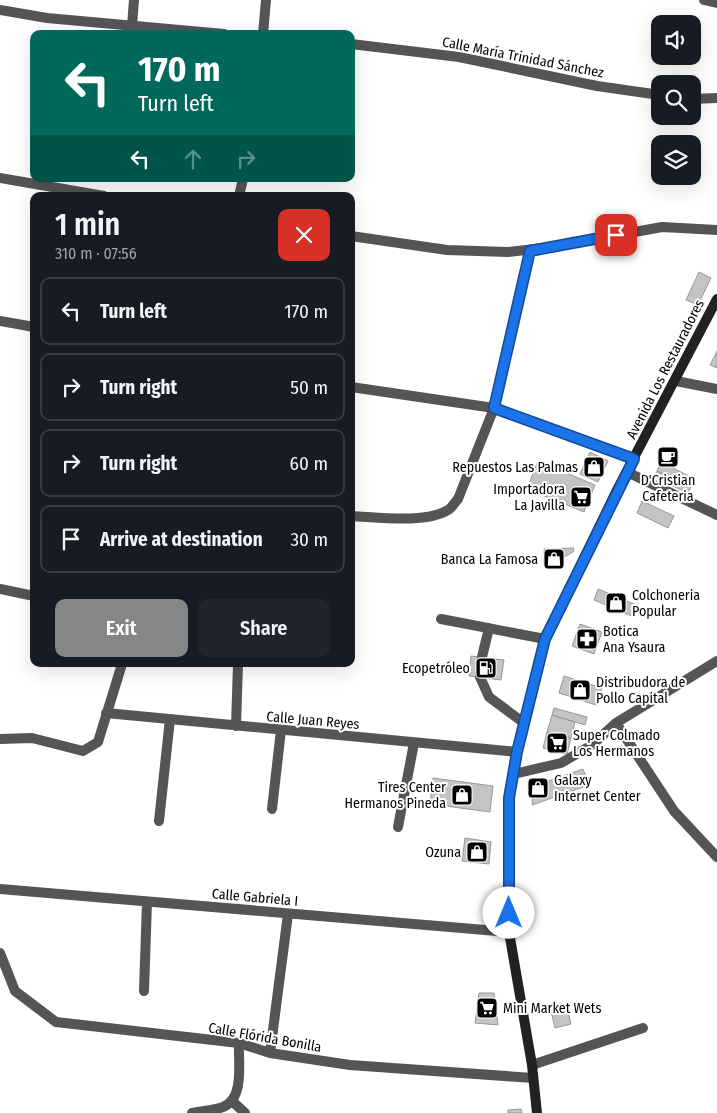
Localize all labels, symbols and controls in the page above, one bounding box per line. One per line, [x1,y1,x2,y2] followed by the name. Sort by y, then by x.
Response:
[651,15,701,185] map controls
[651,15,701,65] button: sound
[441,33,605,82] street label: Calle María Trinidad Sánchez
[138,48,221,90] text: 170 m
[55,50,120,115] icon: left
[651,75,701,125] button: search
[138,90,214,117] text: Turn left
[651,135,701,185] button: layers
[126,145,154,173] icon: left
[179,145,207,173] icon: ahead
[232,145,260,173] icon: right
[55,207,120,243] text: 1 min
[278,209,330,261] button: close
[595,214,637,256] pin
[602,221,630,249] icon: arrive
[55,244,137,263] text: 310 m · 07:56
[57,297,85,325] icon: left
[623,297,708,442] street label: Avenida Los Restauradores
[100,300,167,323] text: Turn left
[284,300,328,323] text: 170 m
[57,373,85,401] icon: right
[100,376,177,399] text: Turn right
[290,376,328,399] text: 50 m
[656,445,680,469] cafe icon: D'Cristian Cafeteria
[57,449,85,477] icon: right
[100,452,177,475] text: Turn right
[290,452,328,475] text: 60 m
[582,455,606,479] shop icon: Repuestos Las Palmas
[452,459,578,476] place label: Repuestos Las Palmas
[641,472,695,505] place label: D'Cristian Cafeteria
[493,481,565,514] place label: Importadora La Javilla
[569,485,593,509] supermarket icon: Importadora La Javilla
[57,525,85,553] icon: arrive
[100,528,263,551] text: Arrive at destination
[290,528,328,551] text: 30 m
[542,547,566,571] shop icon: Banca La Famosa
[441,551,538,568] place label: Banca La Famosa
[632,587,700,620] place label: Colchoneria Popular
[604,591,628,615] shop icon: Colchoneria Popular
[55,599,188,657] button: Exit
[198,599,330,657] button: Share
[603,623,666,656] place label: Botica Ana Ysaura
[575,627,599,651] pharmacy icon: Botica Ana Ysaura
[474,656,498,680] fuel station icon: Ecopetróleo
[402,660,470,677] place label: Ecopetróleo
[596,674,685,707] place label: Distribudora de Pollo Capital
[568,678,592,702] shop icon: Distribudora de Pollo Capital
[266,708,360,733] street label: Calle Juan Reyes
[573,727,660,760] place label: Super Colmado Los Hermanos
[545,731,569,755] supermarket icon: Super Colmado Los Hermanos
[554,772,641,805] place label: Galaxy Internet Center
[526,776,550,800] shop icon: Galaxy Internet Center
[345,779,446,812] place label: Tires Center Hermanos Pineda
[450,783,474,807] shop icon: Tires Center Hermanos Pineda
[465,840,489,864] shop icon: Ozuna
[425,844,461,861] place label: Ozuna
[211,885,299,910] street label: Calle Gabriela I
[482,886,534,938] position arrow
[475,996,499,1020] supermarket icon: Mini Market Wets
[503,1000,601,1017] place label: Mini Market Wets
[207,1019,323,1056] street label: Calle Flórida Bonilla

